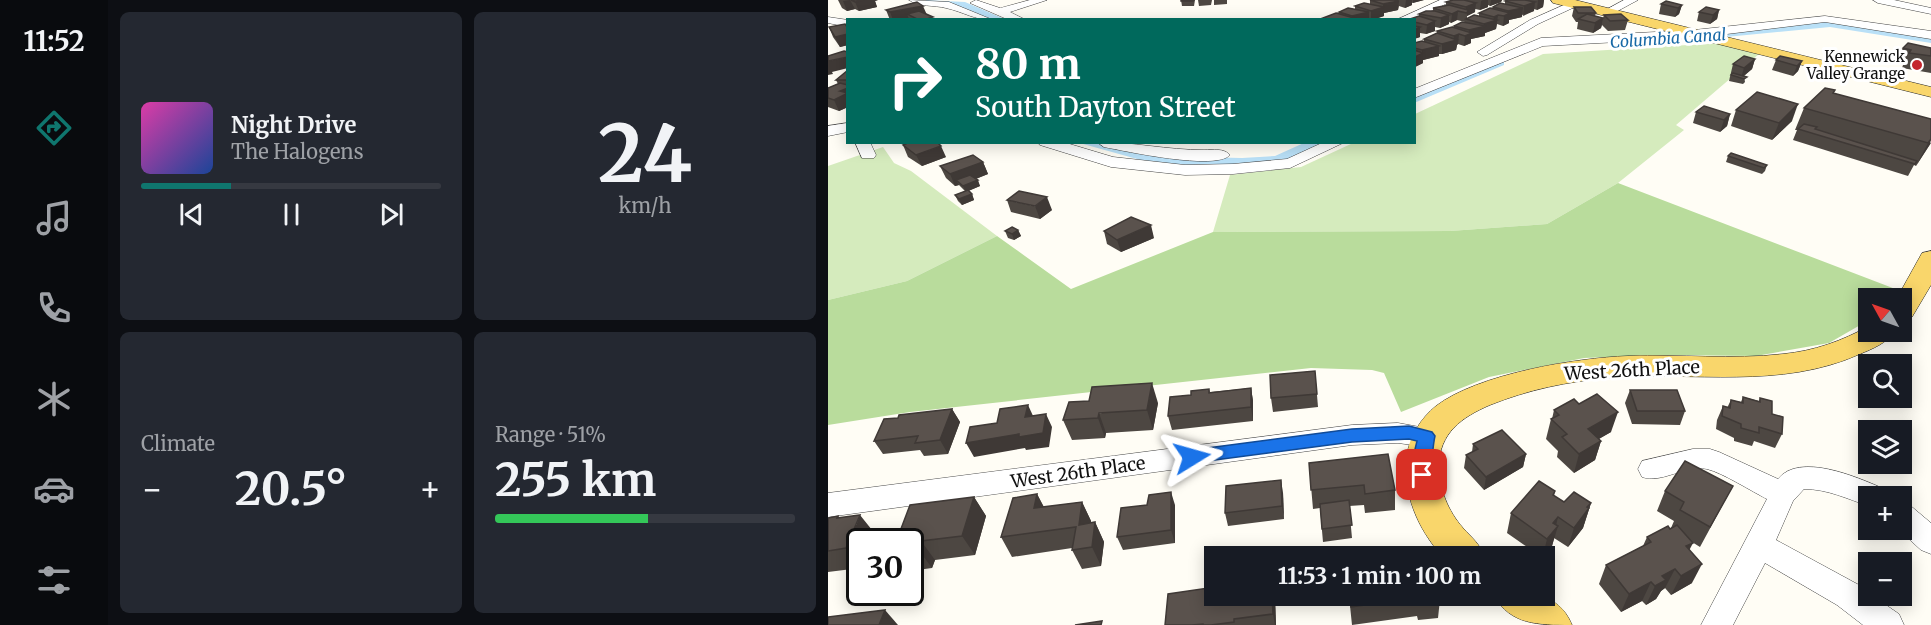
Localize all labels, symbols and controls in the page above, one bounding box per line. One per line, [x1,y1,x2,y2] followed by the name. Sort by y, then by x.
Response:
[23,24,85,58] text: 11:52
[1609,24,1727,52] water label: Columbia Canal
[975,38,1081,90] text: 80 m
[876,42,954,120] icon: right
[1805,47,1905,83] place label: Kennewick Valley Grange
[1910,58,1924,72] marker: Kennewick Valley Grange
[975,90,1236,124] text: South Dayton Street
[598,105,692,203] text: 24
[33,107,75,149] icon: directions
[231,111,356,139] text: Night Drive
[231,139,363,164] text: The Halogens
[619,193,671,218] text: km/h
[33,197,75,239] icon: music
[175,198,208,231] icon: previous
[275,198,308,231] icon: pause
[375,198,408,231] icon: next
[33,287,75,329] icon: phone
[1858,288,1912,342] north arrow
[1858,288,1912,606] map controls
[1858,354,1912,408] button: search
[1563,355,1700,385] street label: West 26th Place
[33,378,75,420] icon: climate
[1858,420,1912,474] button: layers
[495,422,606,447] text: Range · 51%
[1160,425,1224,489] position arrow
[141,431,215,456] text: Climate
[1396,449,1447,500] pin
[1008,451,1147,493] street label: West 26th Place
[495,452,656,508] text: 255 km
[1405,458,1438,491] icon: arrive
[235,461,347,517] text: 20.5°
[33,468,75,510] icon: car
[141,469,163,510] text: −
[419,469,441,510] text: +
[1858,486,1912,540] button: +
[846,528,924,606] speed limit sign: 30
[1858,552,1912,606] button: −
[33,559,75,601] icon: filters
[1278,562,1481,590] text: 11:53 · 1 min · 100 m

